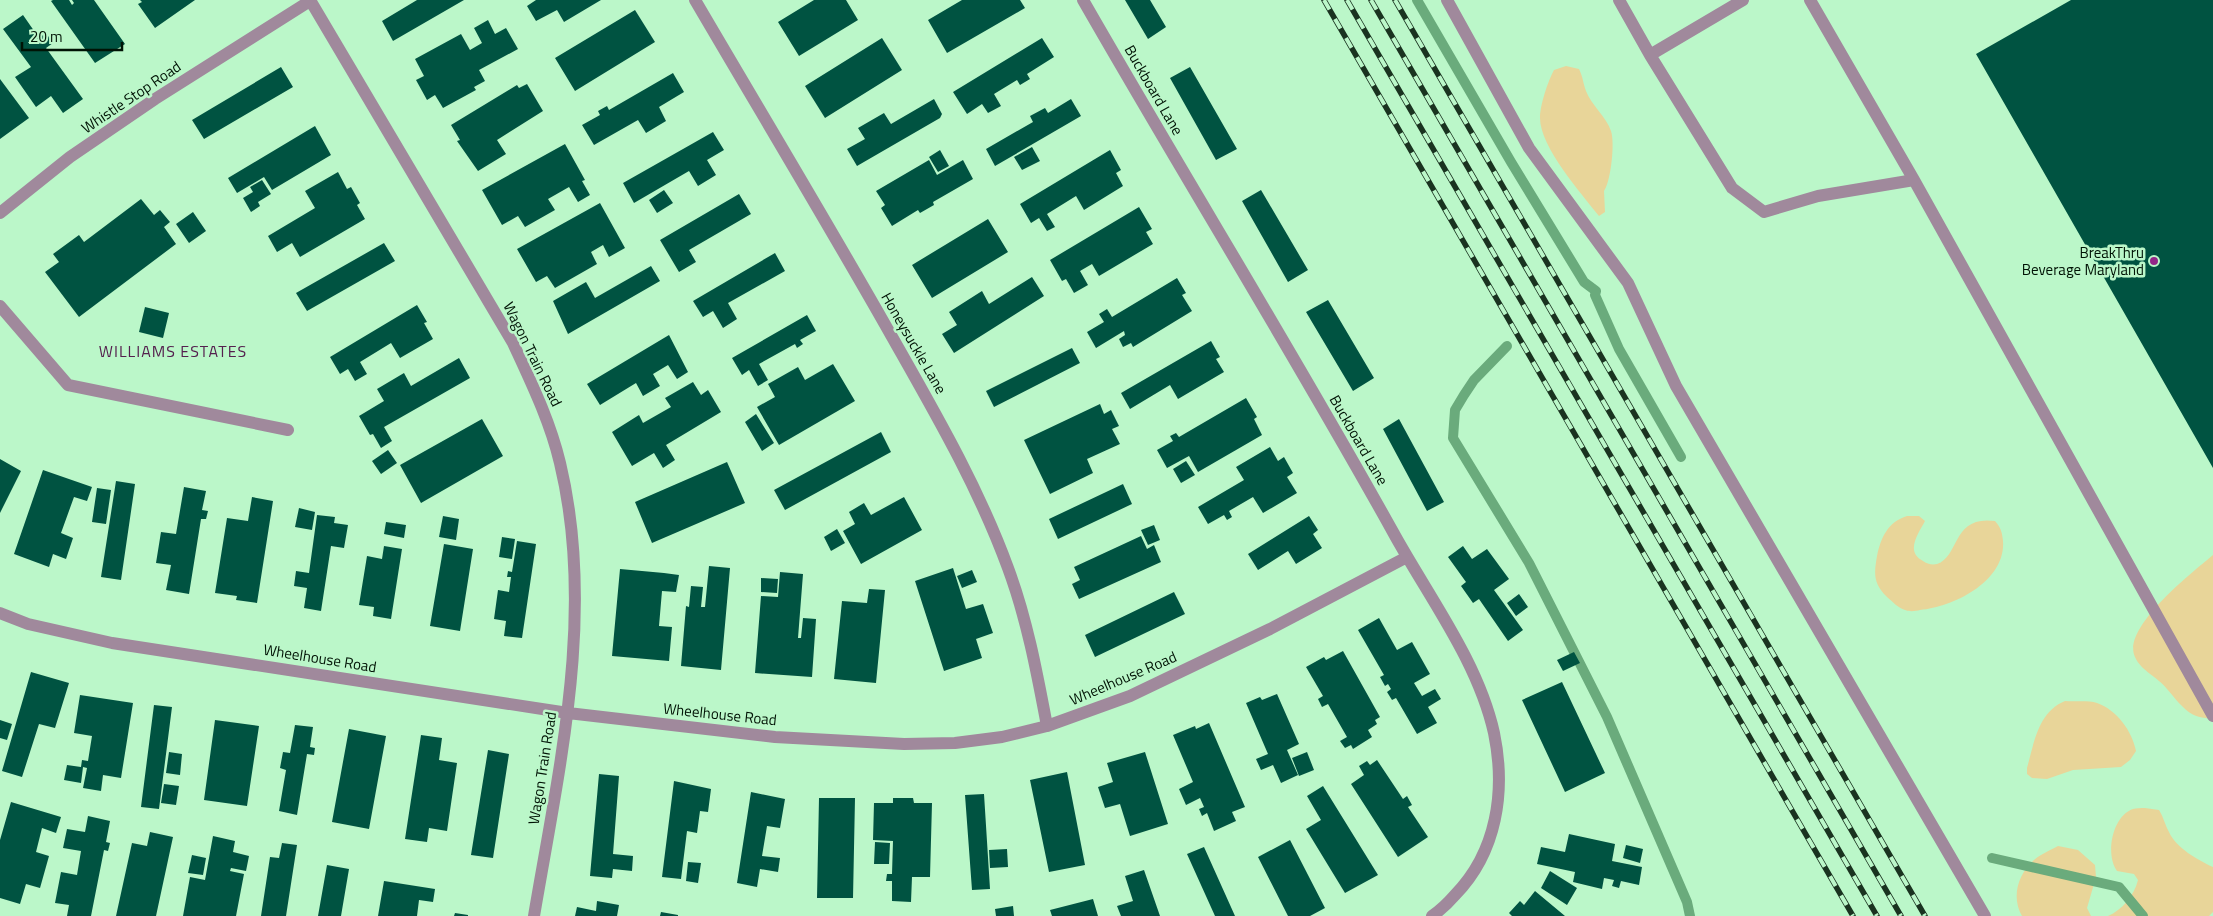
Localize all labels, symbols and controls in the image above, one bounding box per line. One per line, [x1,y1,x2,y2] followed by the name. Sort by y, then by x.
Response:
[22,20,122,52] scale bar
[30,25,63,48] text: 20 m
[1119,41,1189,139] street label: Buckboard Lane
[76,55,186,139] street label: Whistle Stop Road
[2022,241,2144,281] place label: BreakThru Beverage Maryland
[2148,255,2160,267] marker: BreakThru Beverage Maryland
[876,288,952,398] street label: Honeysuckle Lane
[498,298,568,410] street label: Wagon Train Road
[99,339,247,363] district label: WILLIAMS ESTATES
[1324,391,1394,489] street label: Buckboard Lane
[262,638,378,678] street label: Wheelhouse Road
[1066,645,1180,711] street label: Wheelhouse Road
[662,697,778,731] street label: Wheelhouse Road
[522,710,562,826] street label: Wagon Train Road

